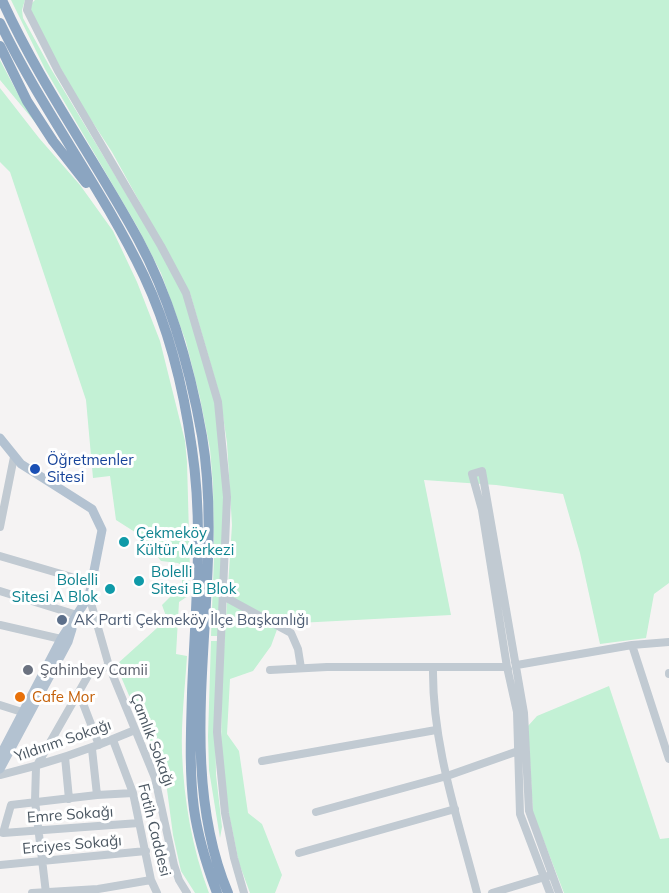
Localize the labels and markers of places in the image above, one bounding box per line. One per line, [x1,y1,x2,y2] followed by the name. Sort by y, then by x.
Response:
[47,451,134,486] place label: Öğretmenler Sitesi
[28,462,42,476] marker: Öğretmenler Sitesi
[136,524,234,559] place label: Çekmeköy Kültür Merkezi
[117,535,131,549] marker: Çekmeköy Kültür Merkezi
[151,563,236,598] place label: Bolelli Sitesi B Blok
[12,571,98,606] place label: Bolelli Sitesi A Blok
[132,574,146,588] marker: Bolelli Sitesi B Blok
[103,582,117,596] marker: Bolelli Sitesi A Blok
[74,611,309,629] place label: AK Parti Çekmeköy İlçe Başkanlığı
[55,613,69,627] marker: AK Parti Çekmeköy İlçe Başkanlığı
[40,661,148,679] place label: Şahinbey Camii
[21,663,35,677] marker: Şahinbey Camii
[32,688,95,706] place label: Cafe Mor
[13,690,27,704] marker: Cafe Mor

